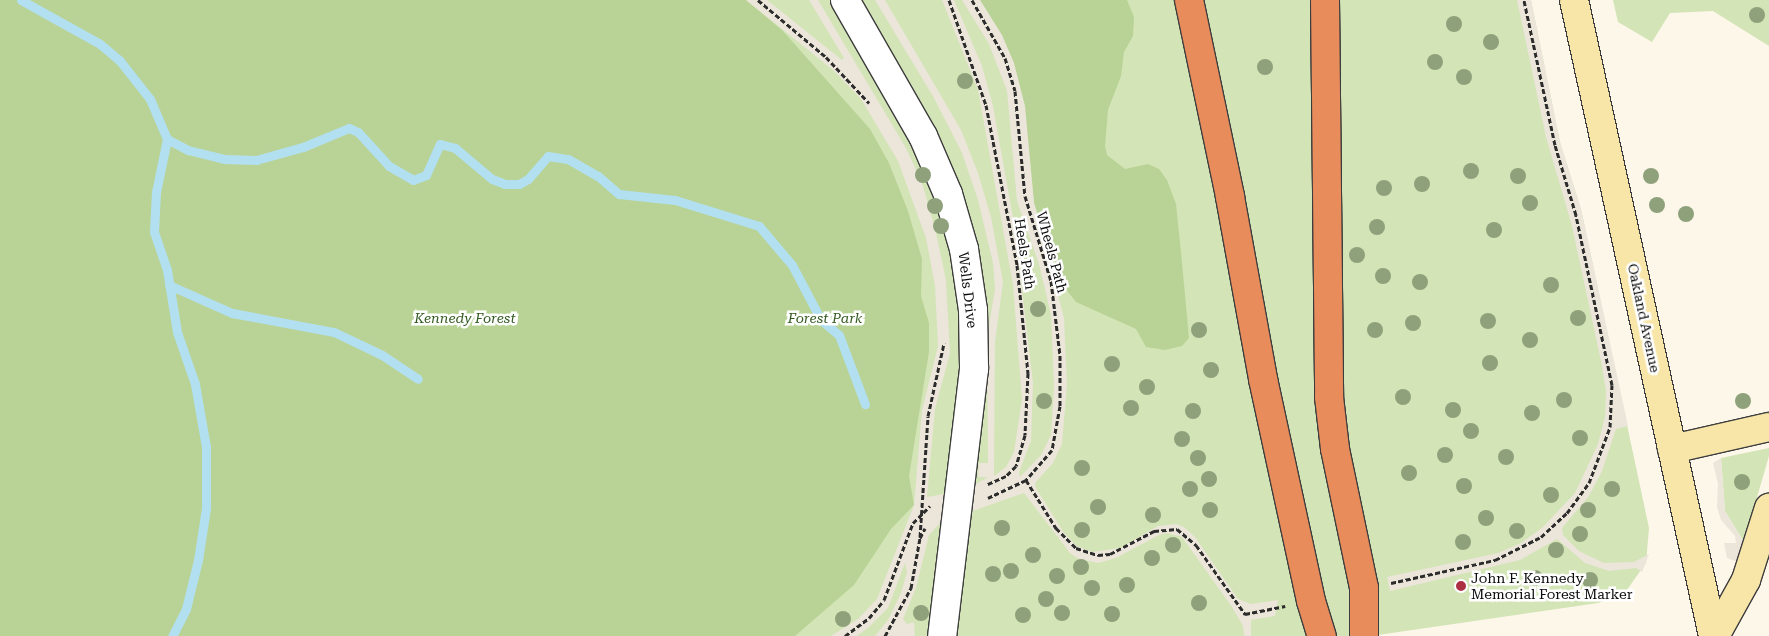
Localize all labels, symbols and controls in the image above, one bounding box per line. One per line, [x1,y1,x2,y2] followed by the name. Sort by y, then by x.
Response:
[1033,209,1071,295] street label: Wheels Path
[1011,217,1039,291] street label: Heels Path
[955,251,981,329] street label: Wells Drive
[1624,262,1664,374] street label: Oakland Avenue
[414,310,516,326] park label: Kennedy Forest
[788,310,862,326] park label: Forest Park
[1471,570,1632,602] place label: John F. Kennedy Memorial Forest Marker
[1455,580,1467,592] marker: John F. Kennedy Memorial Forest Marker

